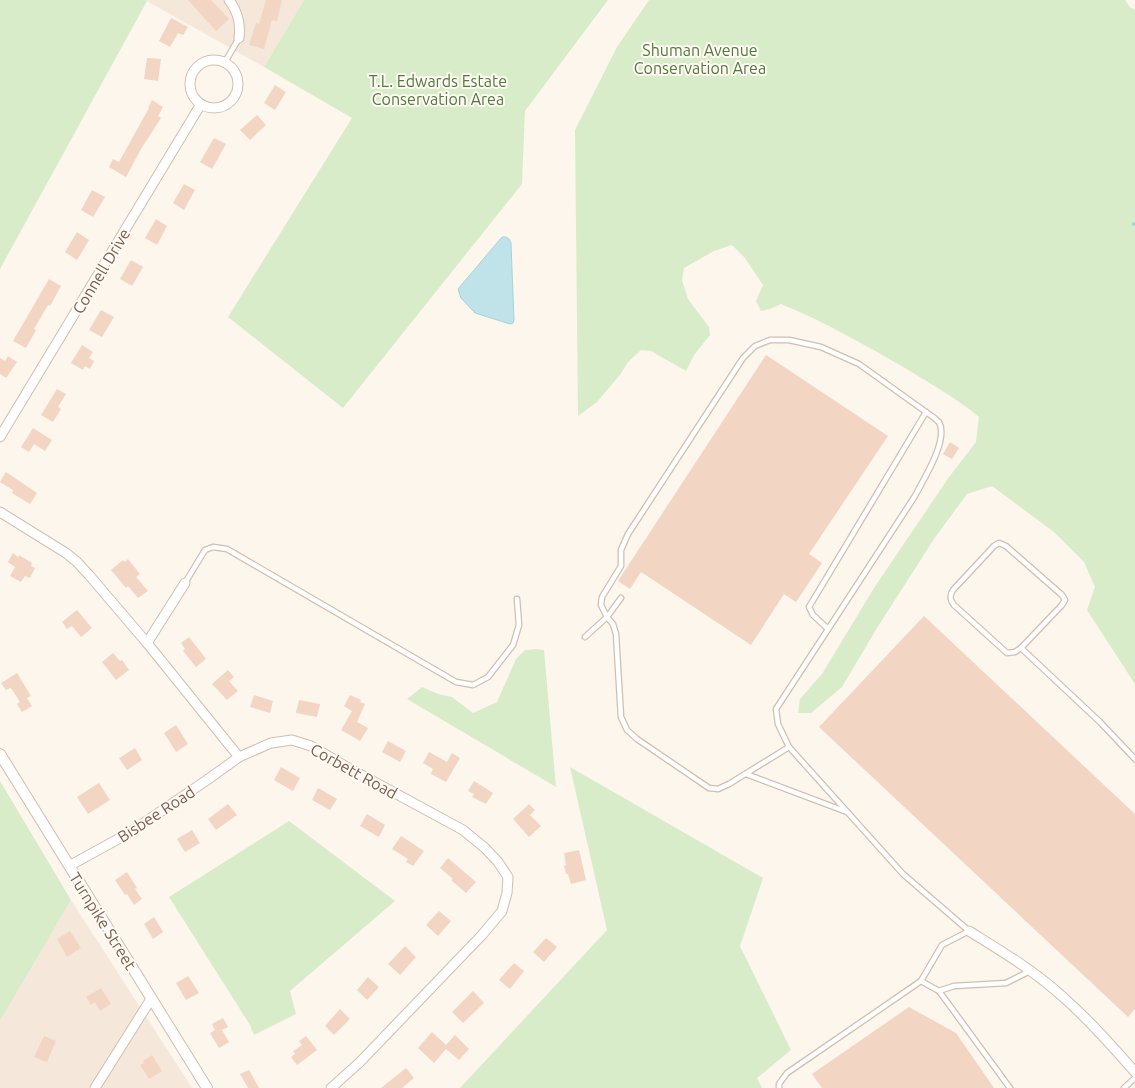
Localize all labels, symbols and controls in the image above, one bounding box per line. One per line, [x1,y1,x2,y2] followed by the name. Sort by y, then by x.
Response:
[634,41,766,77] park label: Shuman Avenue Conservation Area
[369,72,507,108] park label: T.L. Edwards Estate Conservation Area
[69,225,133,317] street label: Connell Drive
[307,740,401,802] street label: Corbett Road
[114,782,198,846] street label: Bisbee Road
[66,869,140,973] street label: Turnpike Street

